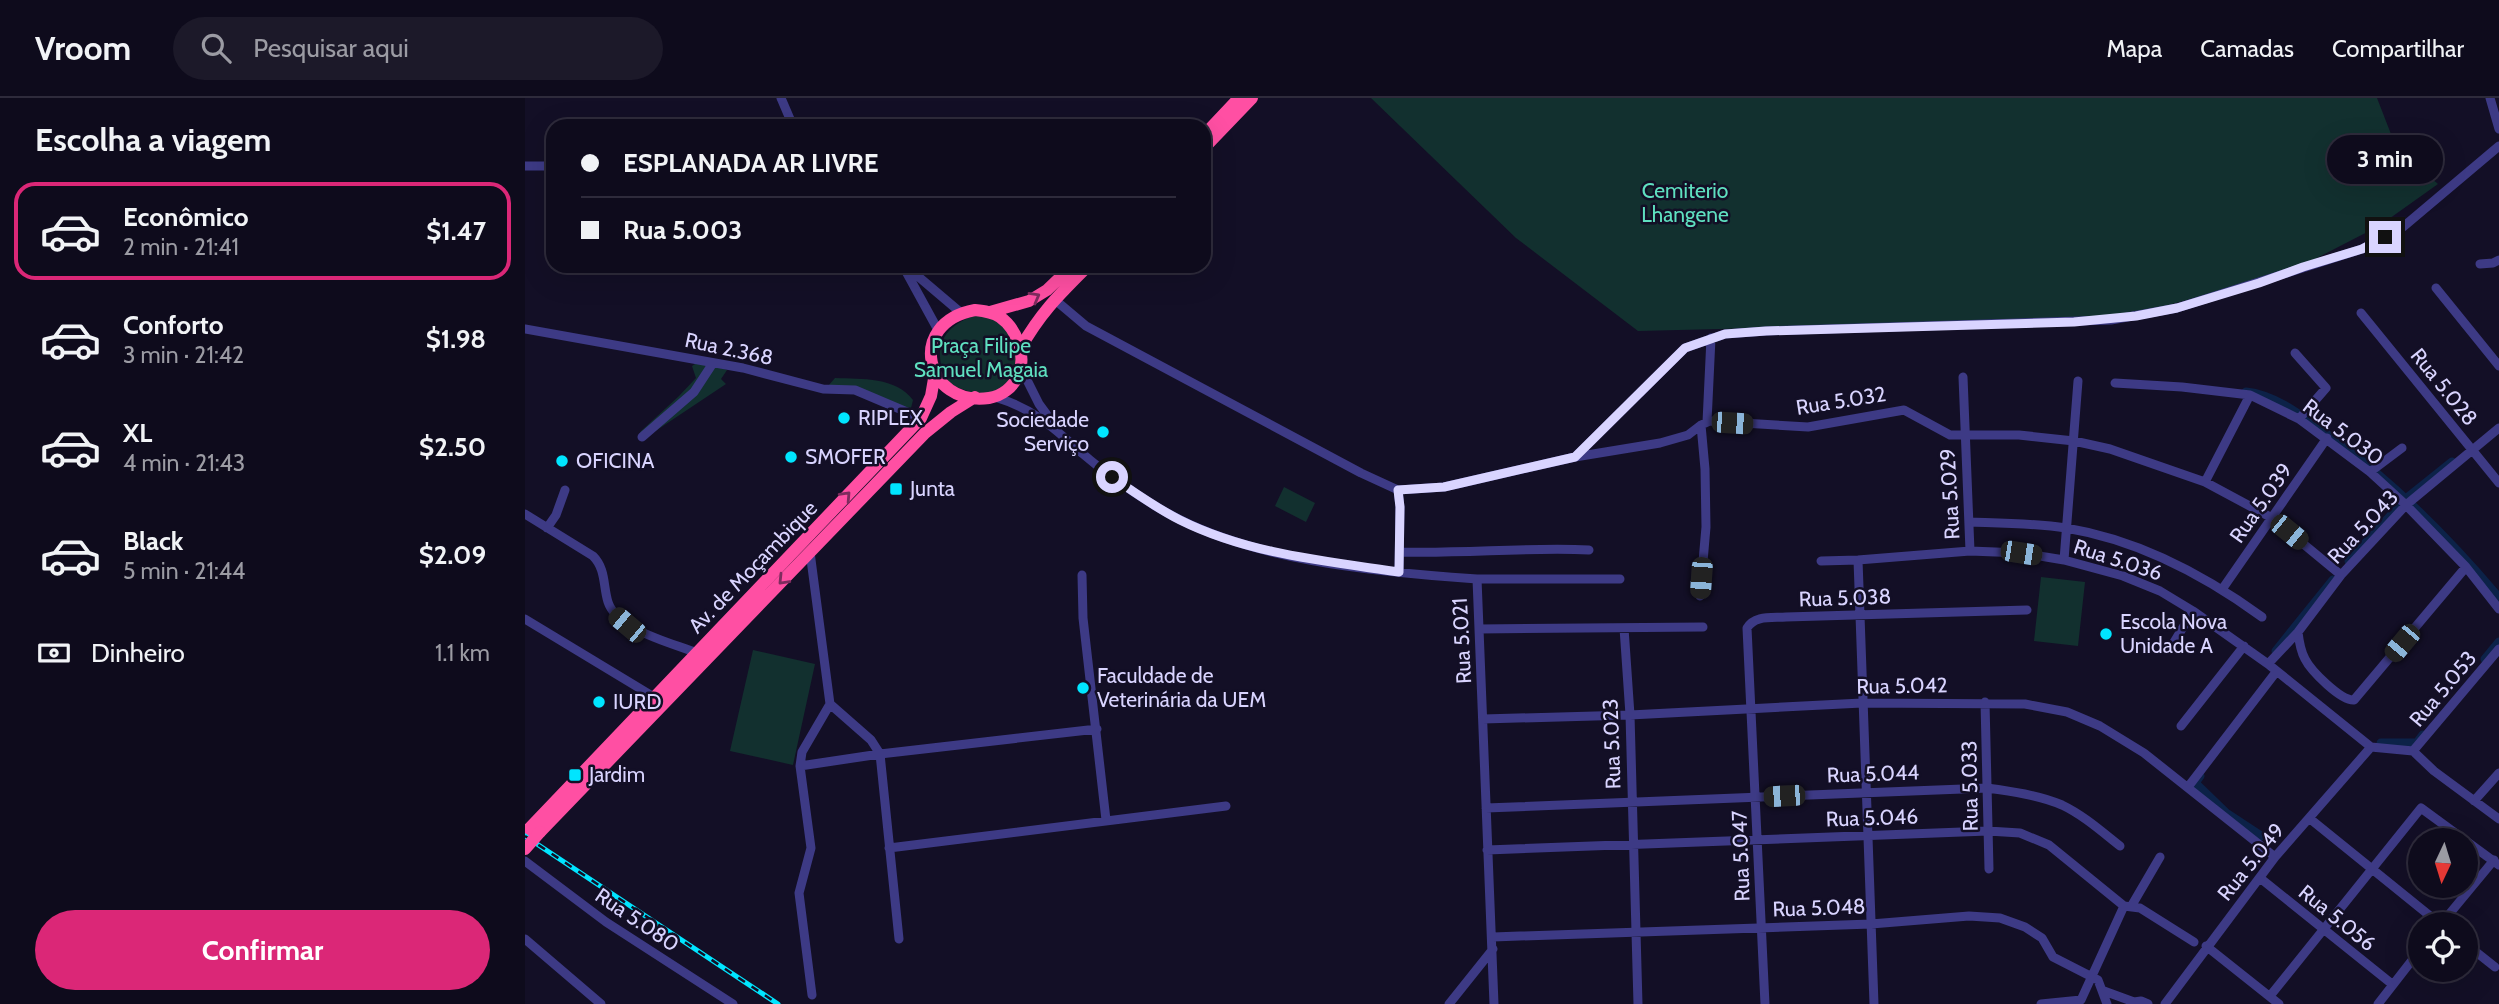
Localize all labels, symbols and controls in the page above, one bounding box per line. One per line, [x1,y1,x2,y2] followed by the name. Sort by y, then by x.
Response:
[173,17,663,80] search box
[35,28,131,68] text: Vroom
[197,29,235,67] icon: search
[253,32,409,64] text: Pesquisar aqui
[2106,34,2162,63] text: Mapa
[2200,34,2294,63] text: Camadas
[2332,34,2464,63] text: Compartilhar
[35,120,271,159] text: Escolha a viagem
[2327,136,2443,184] callout: 3 min
[2357,145,2413,173] text: 3 min
[623,147,879,179] text: ESPLANADA AR LIVRE
[1641,178,1729,227] park label: Cemiterio Lhangene
[39,200,102,263] icon: car
[123,201,249,233] text: Econômico
[623,214,742,246] text: Rua 5.003
[426,215,486,247] text: $1.47
[2369,221,2401,253] route end
[123,233,239,261] text: 2 min · 21:41
[1028,292,1041,305] one-way arrow
[39,308,102,371] icon: car
[123,309,224,341] text: Conforto
[426,323,486,355] text: $1.98
[683,327,776,370] street label: Rua 2.368
[914,333,1048,382] park label: Praça Filipe Samuel Magaia
[123,341,244,369] text: 3 min · 21:42
[2406,343,2483,430] street label: Rua 5.028
[1794,381,1888,420] street label: Rua 5.032
[2298,393,2388,470] street label: Rua 5.030
[858,405,923,430] place label: RIPLEX
[996,407,1089,456] place label: Sociedade Serviço
[836,410,852,426] marker: RIPLEX
[1711,411,1754,435] car
[39,416,102,479] icon: car
[123,417,152,449] text: XL
[1095,424,1111,440] marker: Sociedade Serviço
[419,431,486,463] text: $2.50
[805,444,886,469] place label: SMOFER
[576,448,655,473] place label: OFICINA
[1935,448,1964,540] street label: Rua 5.029
[123,449,245,477] text: 4 min · 21:43
[783,449,799,465] marker: SMOFER
[554,453,570,469] marker: OFICINA
[2224,458,2297,547] street label: Rua 5.039
[1096,461,1128,493] route start
[909,476,955,501] place label: Junta
[888,481,904,497] marker: Junta
[2322,485,2403,569] street label: Rua 5.043
[837,491,850,504] one-way arrow
[683,495,822,638] street label: Av. de Moçambique
[2267,511,2312,553] car
[39,524,102,587] icon: car
[123,525,183,557] text: Black
[2071,533,2166,586] street label: Rua 5.036
[419,539,486,571] text: $2.09
[1999,539,2044,567] car
[1690,556,1713,600] car
[123,557,245,585] text: 5 min · 21:44
[778,572,791,585] one-way arrow
[1798,583,1892,612] street label: Rua 5.038
[1447,597,1476,685] street label: Rua 5.021
[605,603,650,647] car
[2120,609,2227,658] place label: Escola Nova Unidade A
[2381,620,2424,666] car
[2098,626,2114,642] marker: Escola Nova Unidade A
[35,634,73,672] icon: cash
[91,637,185,669] text: Dinheiro
[435,639,490,667] text: 1.1 km
[2404,646,2481,732] street label: Rua 5.053
[1097,663,1266,712] place label: Faculdade de Veterinária da UEM
[1856,672,1948,699] street label: Rua 5.042
[1075,680,1091,696] marker: Faculdade de Veterinária da UEM
[613,689,662,714] place label: IURD
[591,694,607,710] marker: IURD
[1597,698,1626,790] street label: Rua 5.023
[1956,740,1983,832] street label: Rua 5.033
[1826,759,1920,788] street label: Rua 5.044
[588,762,645,787] place label: Jardim
[567,767,583,783] marker: Jardim
[1763,784,1806,808] car
[1825,803,1919,832] street label: Rua 5.046
[1726,810,1755,902] street label: Rua 5.047
[2212,818,2289,905] street label: Rua 5.049
[2408,828,2478,898] north arrow
[2408,828,2478,982] map controls
[2294,879,2381,956] street label: Rua 5.056
[591,882,684,957] street label: Rua 5.080
[1772,893,1866,922] street label: Rua 5.048
[35,910,490,990] button: Confirmar
[2408,912,2478,982] button: locate

